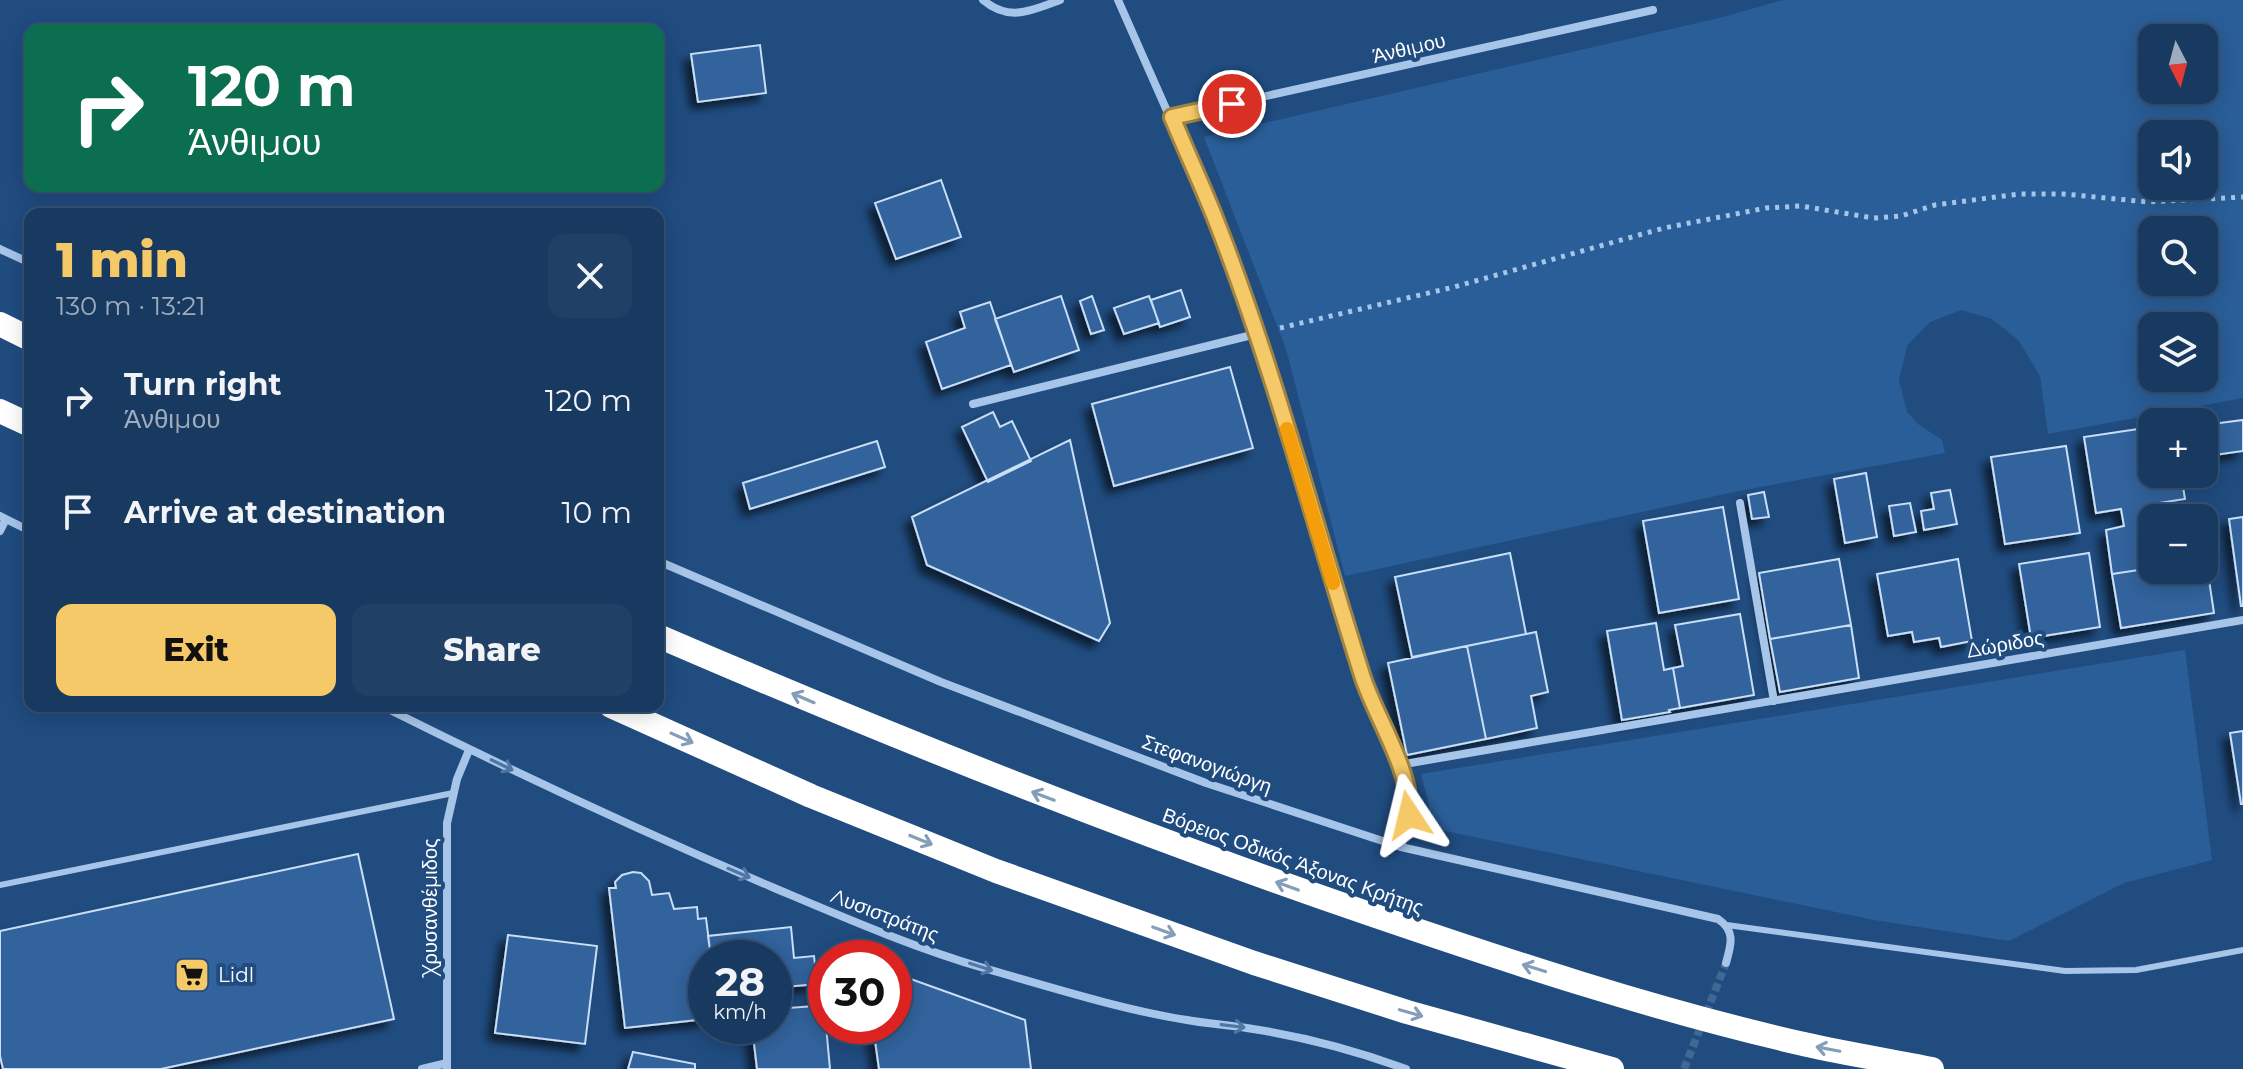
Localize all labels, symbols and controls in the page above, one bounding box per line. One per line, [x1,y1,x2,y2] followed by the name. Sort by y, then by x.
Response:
[2138,24,2218,104] north arrow
[2138,24,2218,584] map controls
[1370,28,1448,68] street label: Άνθιμου
[188,52,356,120] text: 120 m
[56,56,160,160] icon: right
[1198,70,1266,138] pin
[1210,82,1254,126] icon: arrive
[188,120,322,164] text: Άνθιμου
[2138,120,2218,200] button: sound
[2138,216,2218,296] button: search
[56,231,188,289] text: 1 min
[548,234,632,318] button: close
[56,290,206,322] text: 130 m · 13:21
[2138,312,2218,392] button: layers
[124,366,281,403] text: Turn right
[56,378,100,422] icon: right
[545,382,632,419] text: 120 m
[124,403,220,435] text: Άνθιμου
[2138,408,2218,488] button: +
[56,490,100,534] icon: arrive
[124,494,446,531] text: Arrive at destination
[562,494,632,531] text: 10 m
[2138,504,2218,584] button: −
[56,604,336,696] button: Exit
[352,604,632,696] button: Share
[1965,625,2046,663] street label: Δώριδος
[791,689,816,704] one-way arrow
[1139,729,1275,799] street label: Στεφανογιώργη
[670,731,694,746] one-way arrow
[489,758,513,773] one-way arrow
[1367,773,1451,857] position arrow
[1032,788,1056,802] one-way arrow
[1159,803,1427,920] street label: Βόρειος Οδικός Άξονας Κρήτης
[908,834,933,849] one-way arrow
[418,838,442,979] street label: Χρυσανθέμιδος
[726,866,750,881] one-way arrow
[1276,878,1300,892] one-way arrow
[828,883,943,947] street label: Λυσιστράτης
[1151,925,1176,939] one-way arrow
[808,940,912,1044] speed limit sign: 30
[173,956,211,994] supermarket icon: Lidl
[715,957,765,1006] text: 28
[968,960,993,975] one-way arrow
[1522,960,1547,974] one-way arrow
[218,963,254,987] place label: Lidl
[713,1000,767,1024] text: km/h
[1398,1007,1423,1021] one-way arrow
[1220,1019,1246,1034] one-way arrow
[1815,1040,1841,1055] one-way arrow

